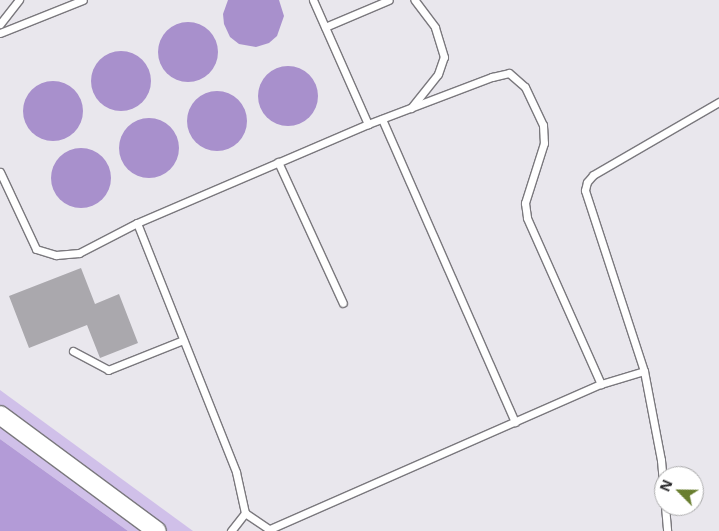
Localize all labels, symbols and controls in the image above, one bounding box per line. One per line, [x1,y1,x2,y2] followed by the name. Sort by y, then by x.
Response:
[654,466,704,516] north arrow
[655,476,677,494] text: N

